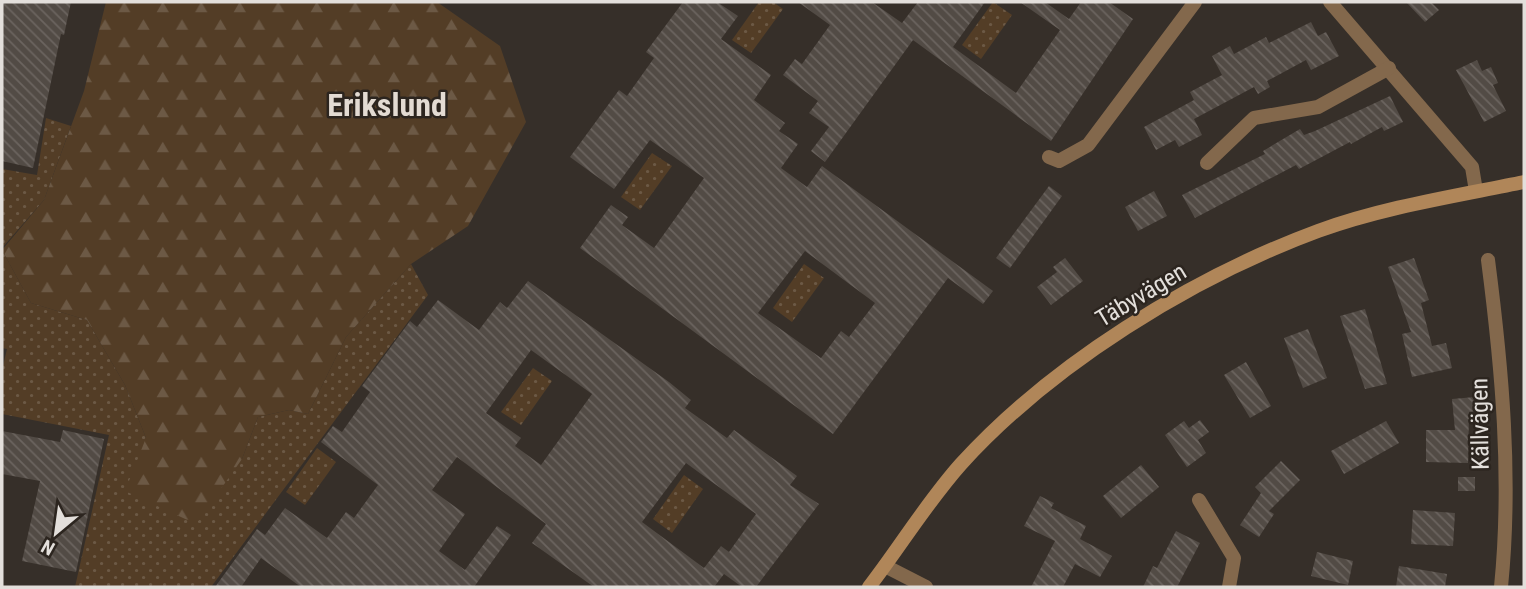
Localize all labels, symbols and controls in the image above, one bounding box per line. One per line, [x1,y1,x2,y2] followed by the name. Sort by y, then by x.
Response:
[327,86,447,124] district label: Erikslund
[1091,257,1191,333] street label: Täbyvägen
[1465,378,1495,470] street label: Källvägen
[21,498,91,568] north arrow
[37,535,59,560] text: N

